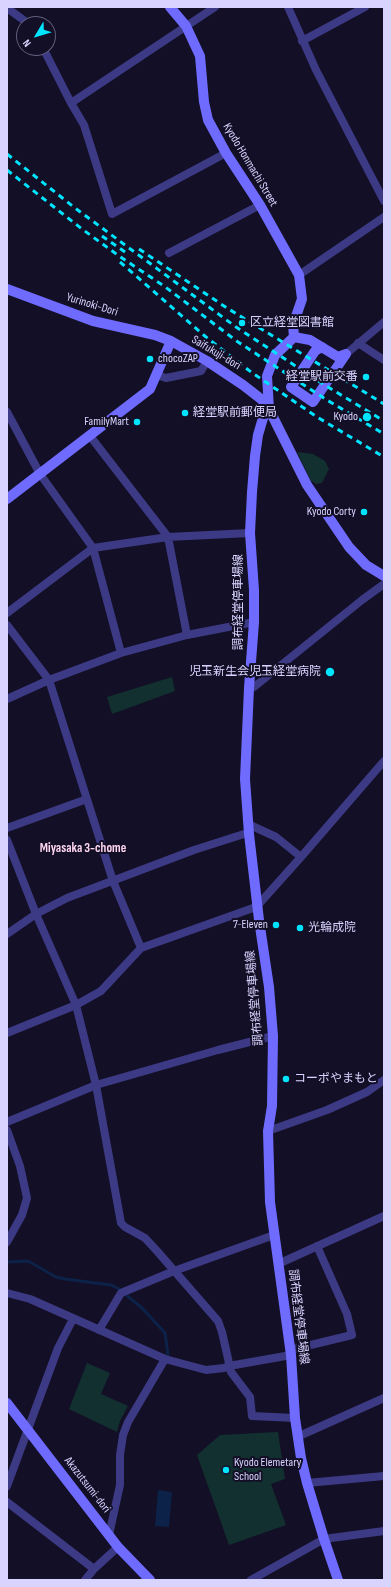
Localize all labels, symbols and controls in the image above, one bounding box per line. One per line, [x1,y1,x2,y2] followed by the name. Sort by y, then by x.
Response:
[16,16,56,56] north arrow
[20,37,34,49] text: N
[220,121,280,209] street label: Kyodo Honmachi Street
[64,290,120,320] street label: Yurinoki-Dori
[250,316,334,330] place label: 区立経堂図書館
[237,318,247,328] marker: 区立経堂図書館
[189,333,243,373] street label: Saifukuji-dori
[158,352,198,366] place label: chocoZAP
[145,354,155,364] marker: chocoZAP
[286,370,358,384] place label: 経堂駅前交番
[361,372,371,382] marker: 経堂駅前交番
[193,406,277,420] place label: 経堂駅前郵便局
[180,408,190,418] marker: 経堂駅前郵便局
[333,410,358,424] place label: Kyodo
[361,411,373,423] marker: Kyodo
[84,415,129,429] place label: FamilyMart
[132,417,142,427] marker: FamilyMart
[307,505,356,519] place label: Kyodo Corty
[359,507,369,517] marker: Kyodo Corty
[232,554,246,650] street label: 調布経堂停車場線
[189,665,321,679] place label: 児玉新生会児玉経堂病院
[324,666,336,678] marker: 児玉新生会児玉経堂病院
[40,841,126,857] district label: Miyasaka 3-chome
[233,918,268,932] place label: 7-Eleven
[271,920,281,930] marker: 7-Eleven
[308,921,356,935] place label: 光輪成院
[295,923,305,933] marker: 光輪成院
[244,950,266,1046] street label: 調布経堂停車場線
[294,1072,378,1086] place label: コーポやまもと
[281,1074,291,1084] marker: コーポやまもと
[285,1268,311,1366] street label: 調布経堂停車場線
[61,1454,113,1516] street label: Akazutsumi-dori
[234,1456,301,1484] place label: Kyodo Elemetary School
[221,1465,231,1475] marker: Kyodo Elemetary School

